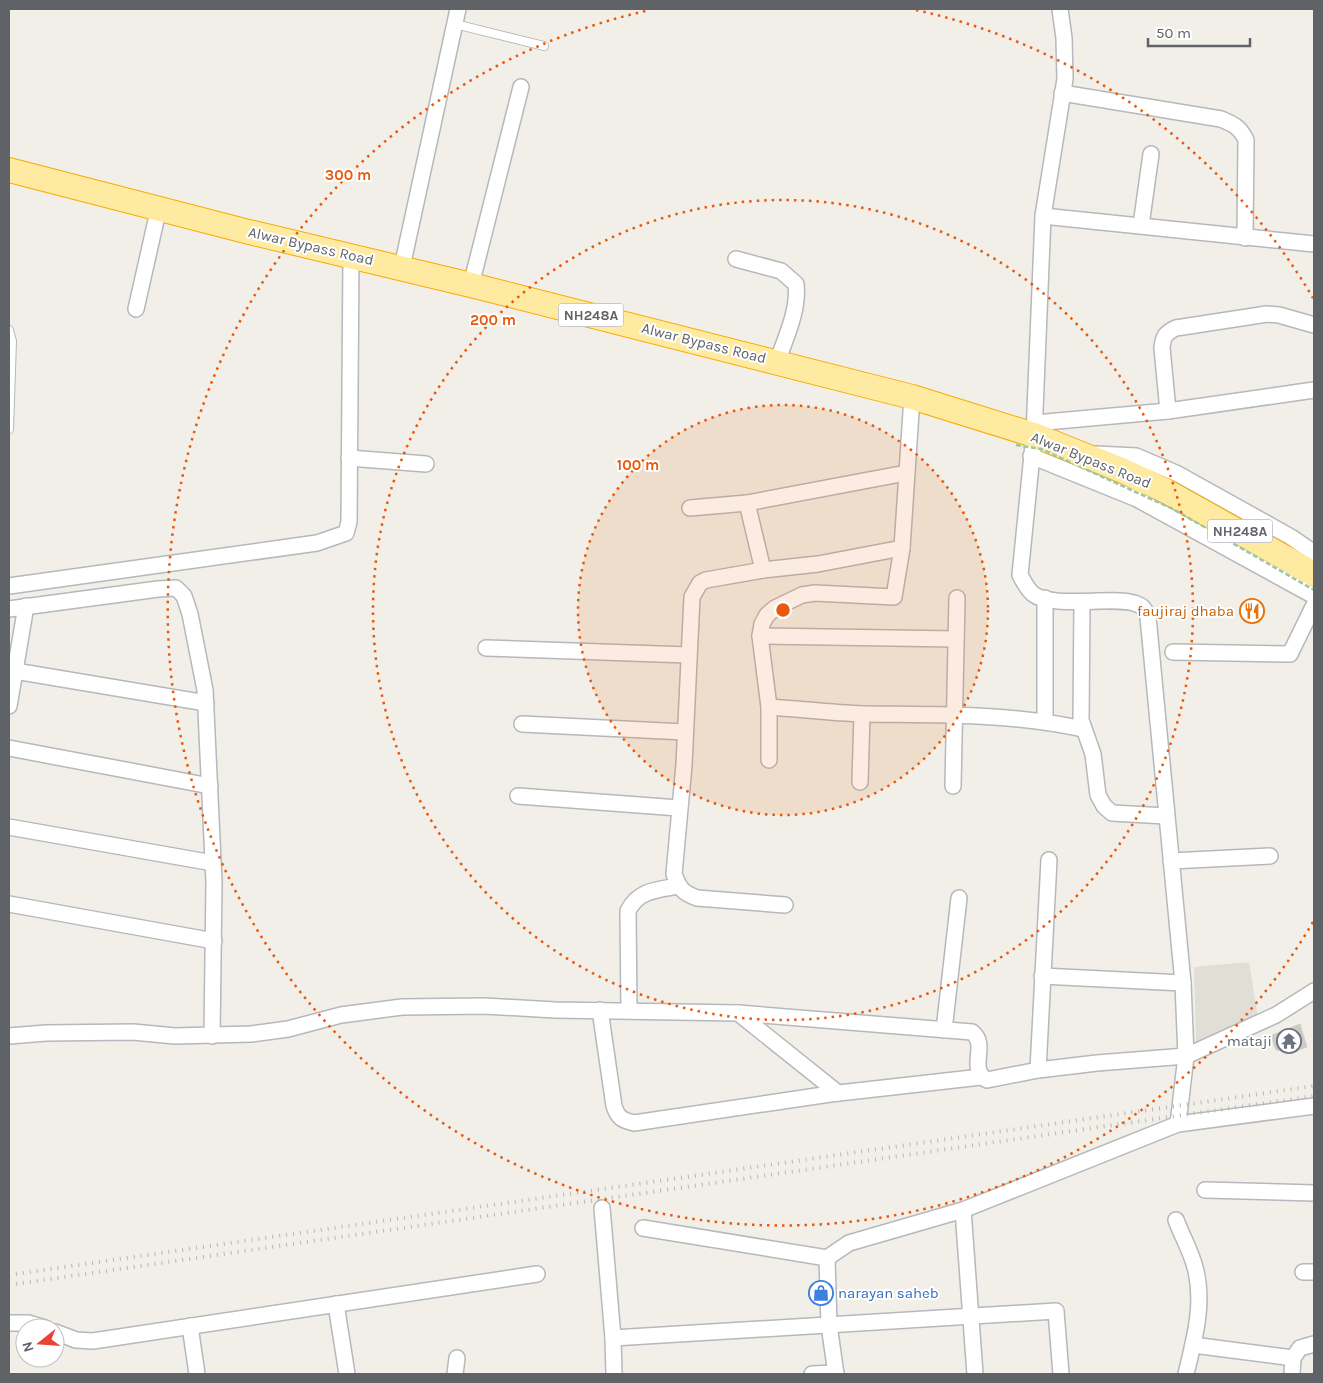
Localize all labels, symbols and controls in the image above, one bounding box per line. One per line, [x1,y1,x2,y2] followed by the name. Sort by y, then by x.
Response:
[1148,15,1250,47] scale bar
[1156,24,1191,42] text: 50 m
[325,166,371,184] text: 300 m
[247,223,375,269] street label: Alwar Bypass Road
[558,304,624,326] road number: NH248A
[470,311,516,329] text: 200 m
[640,319,768,367] street label: Alwar Bypass Road
[1028,428,1154,492] street label: Alwar Bypass Road
[617,456,659,474] text: 100 m
[1208,520,1272,542] road number: NH248A
[1239,598,1265,624] restaurant icon: faujiraj dhaba
[774,601,792,619] centre of rings
[1137,602,1234,620] place label: faujiraj dhaba
[1276,1028,1302,1054] temple icon: mataji
[1227,1032,1272,1050] place label: mataji
[808,1280,834,1306] shop icon: narayan saheb
[838,1284,939,1302] place label: narayan saheb
[15,1318,65,1368] north arrow
[18,1339,38,1354] text: N

